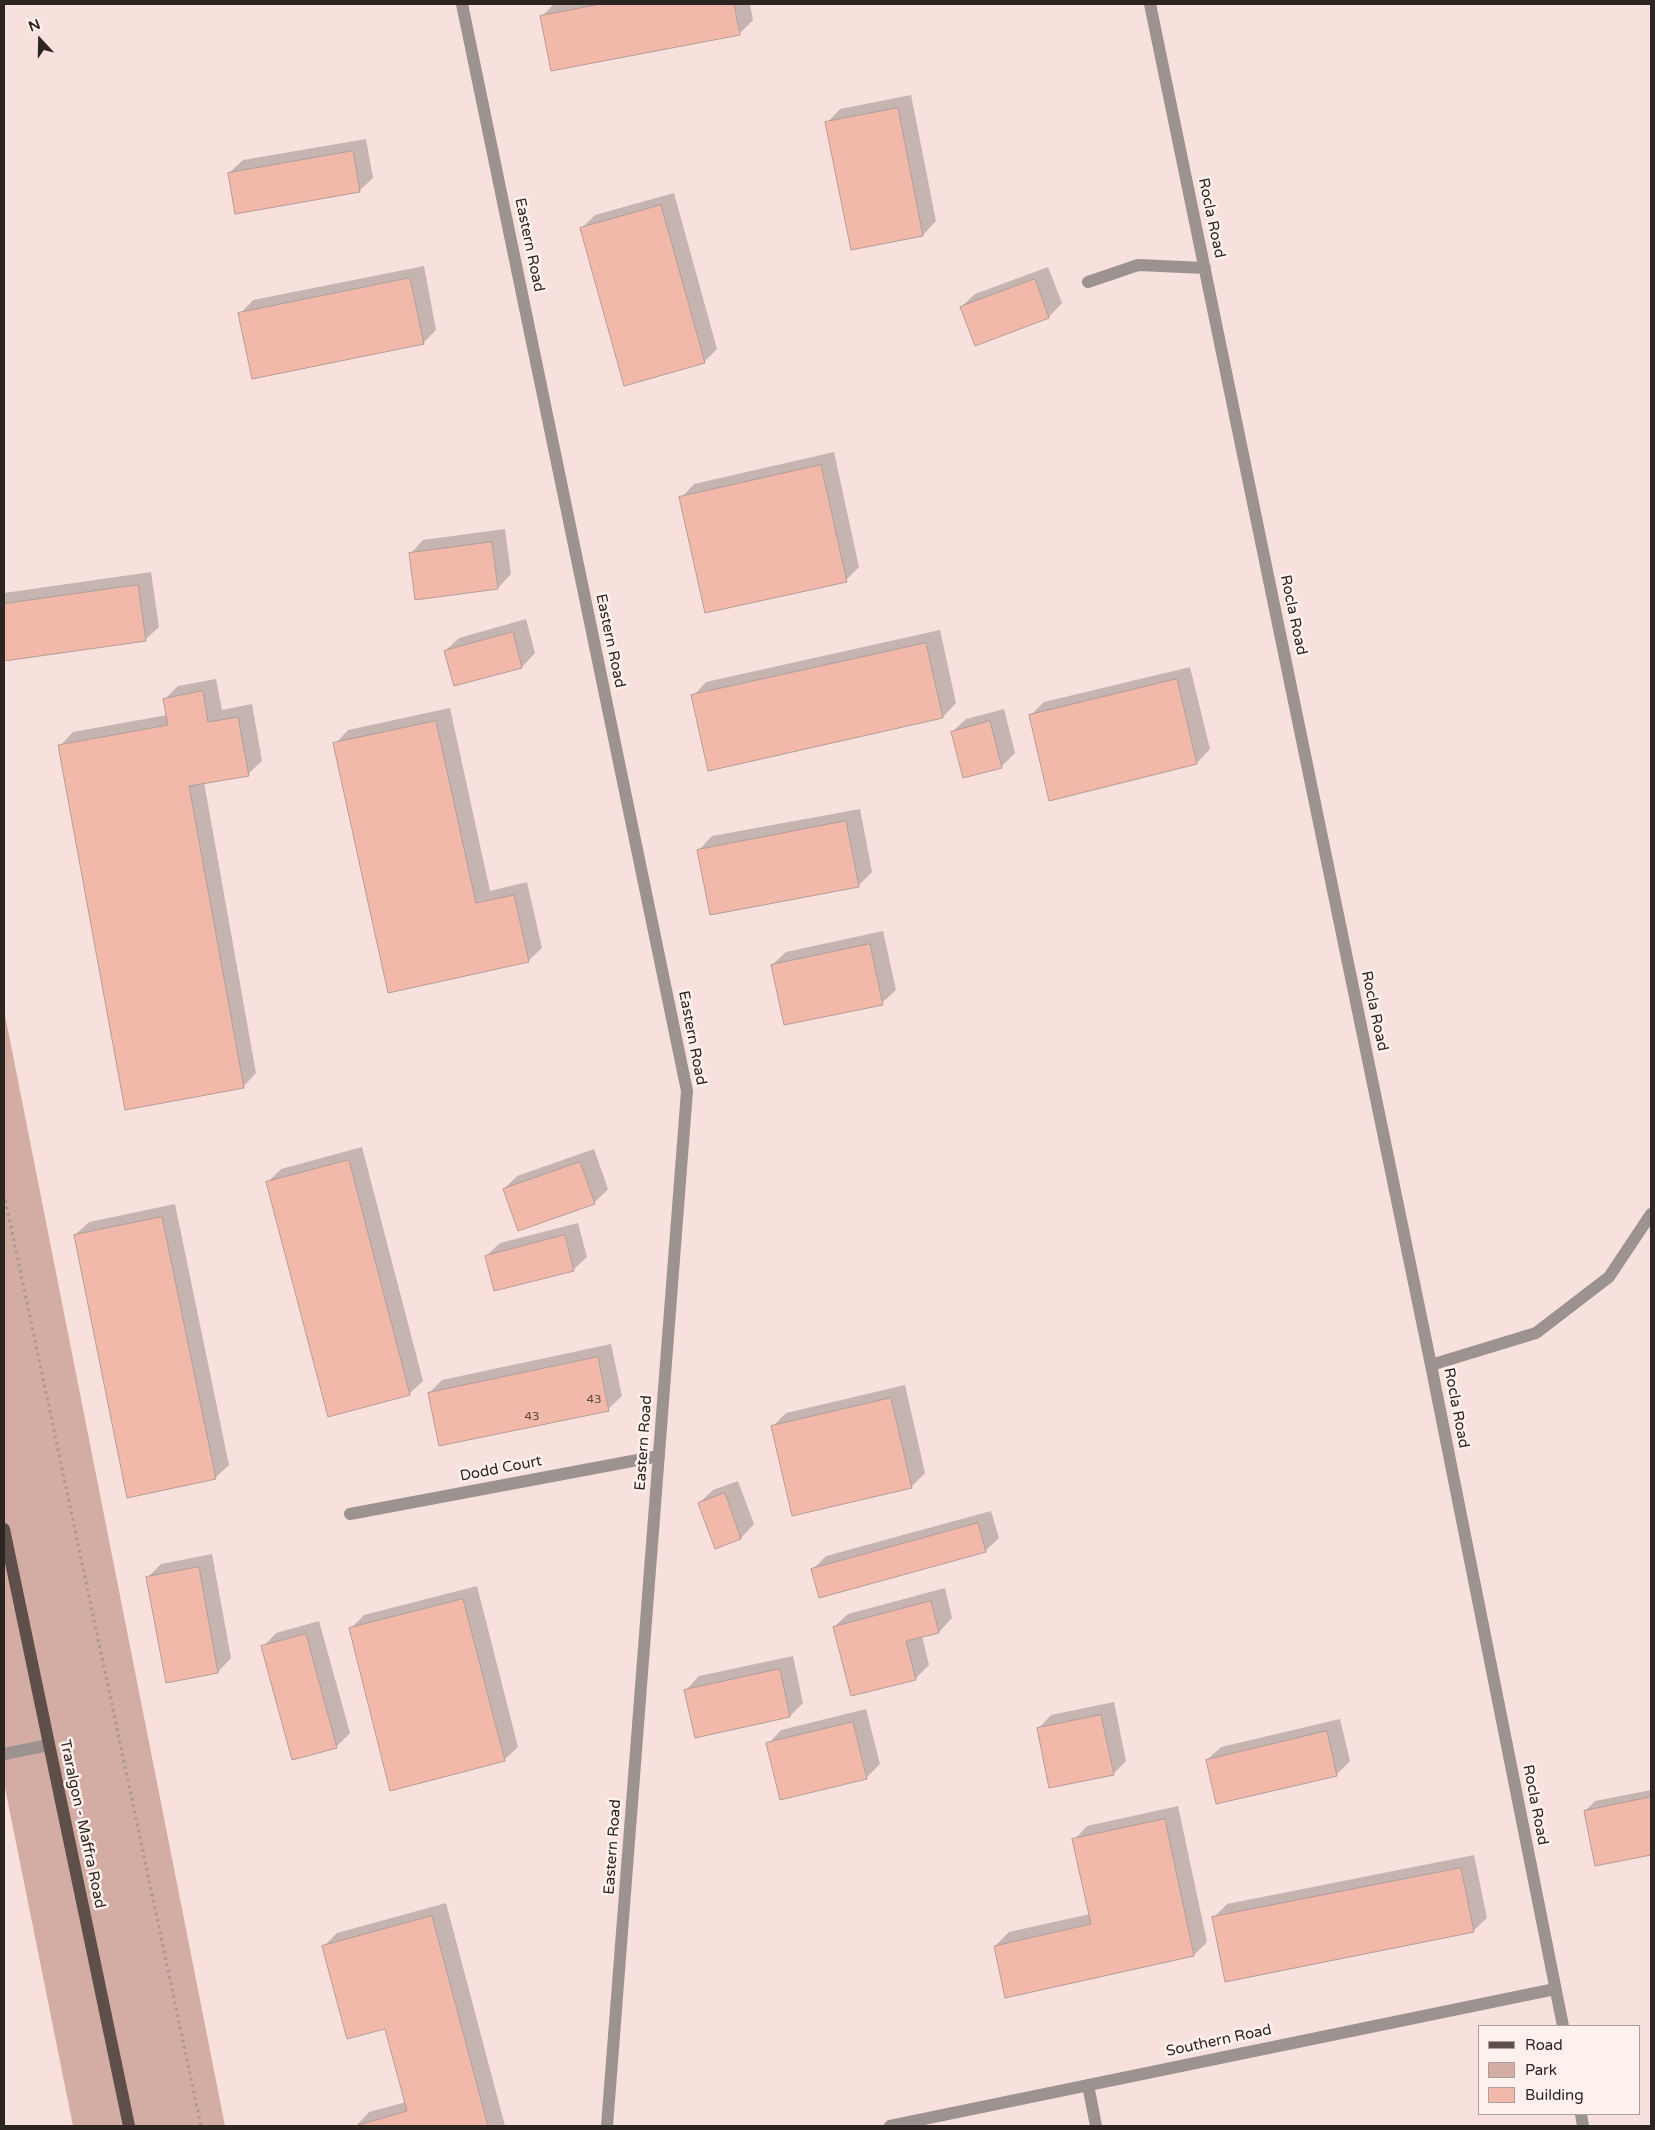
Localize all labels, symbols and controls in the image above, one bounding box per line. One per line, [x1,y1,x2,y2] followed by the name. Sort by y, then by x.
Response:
[15,15,65,65] north arrow
[26,16,43,35] text: N
[1194,176,1228,260] street label: Rocla Road
[510,196,548,294] street label: Eastern Road
[1276,573,1310,657] street label: Rocla Road
[591,592,629,690] street label: Eastern Road
[1357,969,1391,1053] street label: Rocla Road
[674,989,710,1087] street label: Eastern Road
[1439,1366,1473,1450] street label: Rocla Road
[586,1393,602,1407] house number: 43
[632,1395,656,1491] street label: Eastern Road
[524,1410,540,1424] house number: 43
[459,1452,543,1486] street label: Dodd Court
[55,1738,109,1910] street label: Traralgon - Maffra Road
[1518,1763,1552,1847] street label: Rocla Road
[601,1799,625,1895] street label: Eastern Road
[1165,2021,1273,2061] street label: Southern Road
[1478,2025,1640,2115] legend
[1525,2036,1563,2054] text: Road
[1525,2061,1557,2079] text: Park
[1525,2086,1584,2104] text: Building

